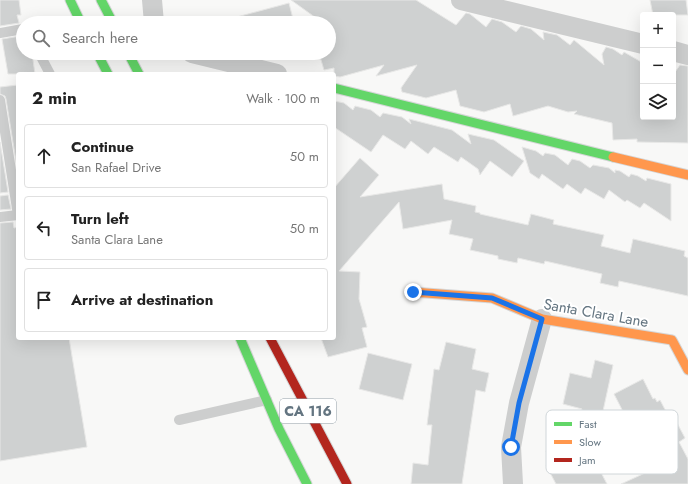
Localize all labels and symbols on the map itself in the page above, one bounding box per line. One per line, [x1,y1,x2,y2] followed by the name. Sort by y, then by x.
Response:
[404,283,422,301] route end
[542,293,650,333] street label: Santa Clara Lane
[280,399,336,423] road number: CA 116
[546,410,678,474] legend
[579,416,597,432] text: Fast
[579,434,601,450] text: Slow
[502,438,520,456] route start
[577,452,596,468] text: Jam

